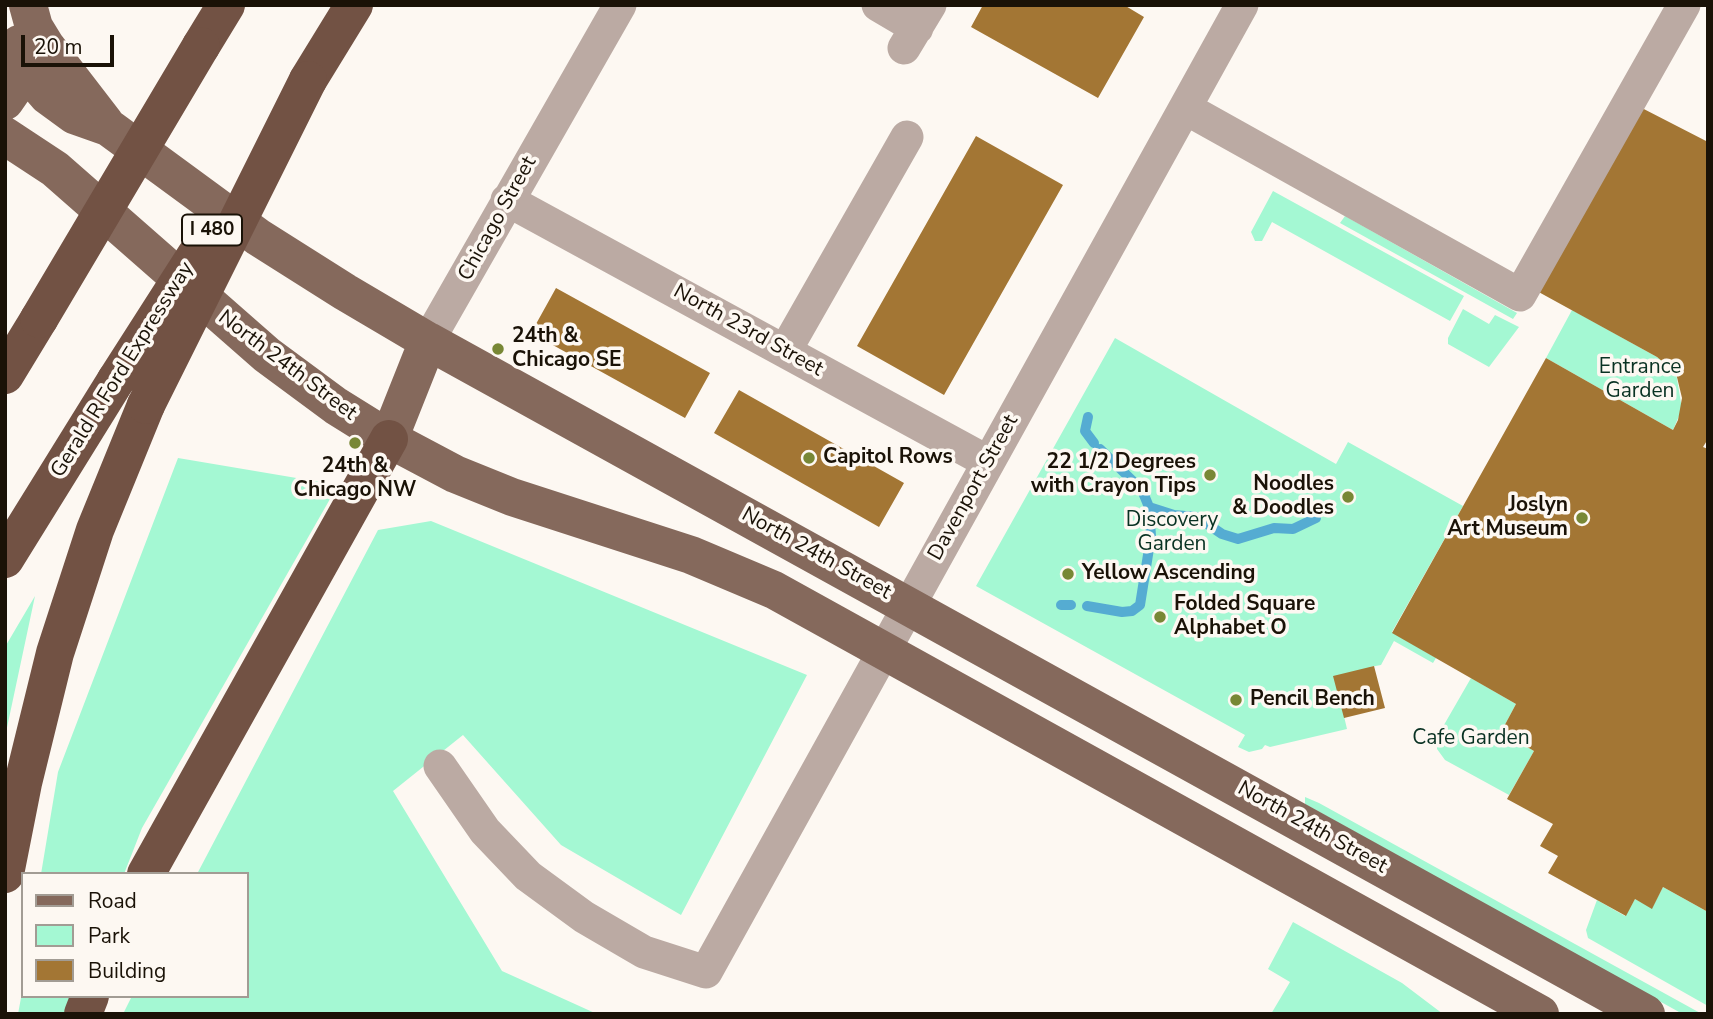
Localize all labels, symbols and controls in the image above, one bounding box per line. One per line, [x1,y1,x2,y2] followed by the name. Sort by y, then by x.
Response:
[24,21,117,65] scale bar
[34,33,83,61] text: 20 m
[453,152,543,286] street label: Chicago Street
[182,214,242,246] road number: I 480
[46,258,200,482] street label: Gerald R Ford Expressway
[669,279,827,383] street label: North 23rd Street
[213,306,361,426] street label: North 24th Street
[512,324,621,374] place label: 24th & Chicago SE
[490,341,506,357] marker: 24th & Chicago SE
[1599,355,1681,405] park label: Entrance Garden
[924,411,1024,565] street label: Davenport Street
[347,435,363,451] marker: 24th & Chicago NW
[823,445,953,471] place label: Capitol Rows
[801,450,817,466] marker: Capitol Rows
[1031,450,1196,500] place label: 22 1/2 Degrees with Crayon Tips
[294,454,416,504] place label: 24th & Chicago NW
[1202,467,1218,483] marker: 22 1/2 Degrees with Crayon Tips
[1232,472,1334,522] place label: Noodles & Doodles
[1340,489,1356,505] marker: Noodles & Doodles
[1447,493,1568,543] place label: Joslyn Art Museum
[737,502,895,606] street label: North 24th Street
[1126,508,1218,558] park label: Discovery Garden
[1574,510,1590,526] marker: Joslyn Art Museum
[1082,561,1255,587] place label: Yellow Ascending
[1060,566,1076,582] marker: Yellow Ascending
[1174,592,1315,642] place label: Folded Square Alphabet O
[1152,609,1168,625] marker: Folded Square Alphabet O
[1250,687,1375,713] place label: Pencil Bench
[1228,692,1244,708] marker: Pencil Bench
[1412,726,1530,752] park label: Cafe Garden
[1233,776,1391,880] street label: North 24th Street
[21,872,248,998] legend
[88,887,137,915] text: Road
[88,922,130,950] text: Park
[88,957,166,985] text: Building

